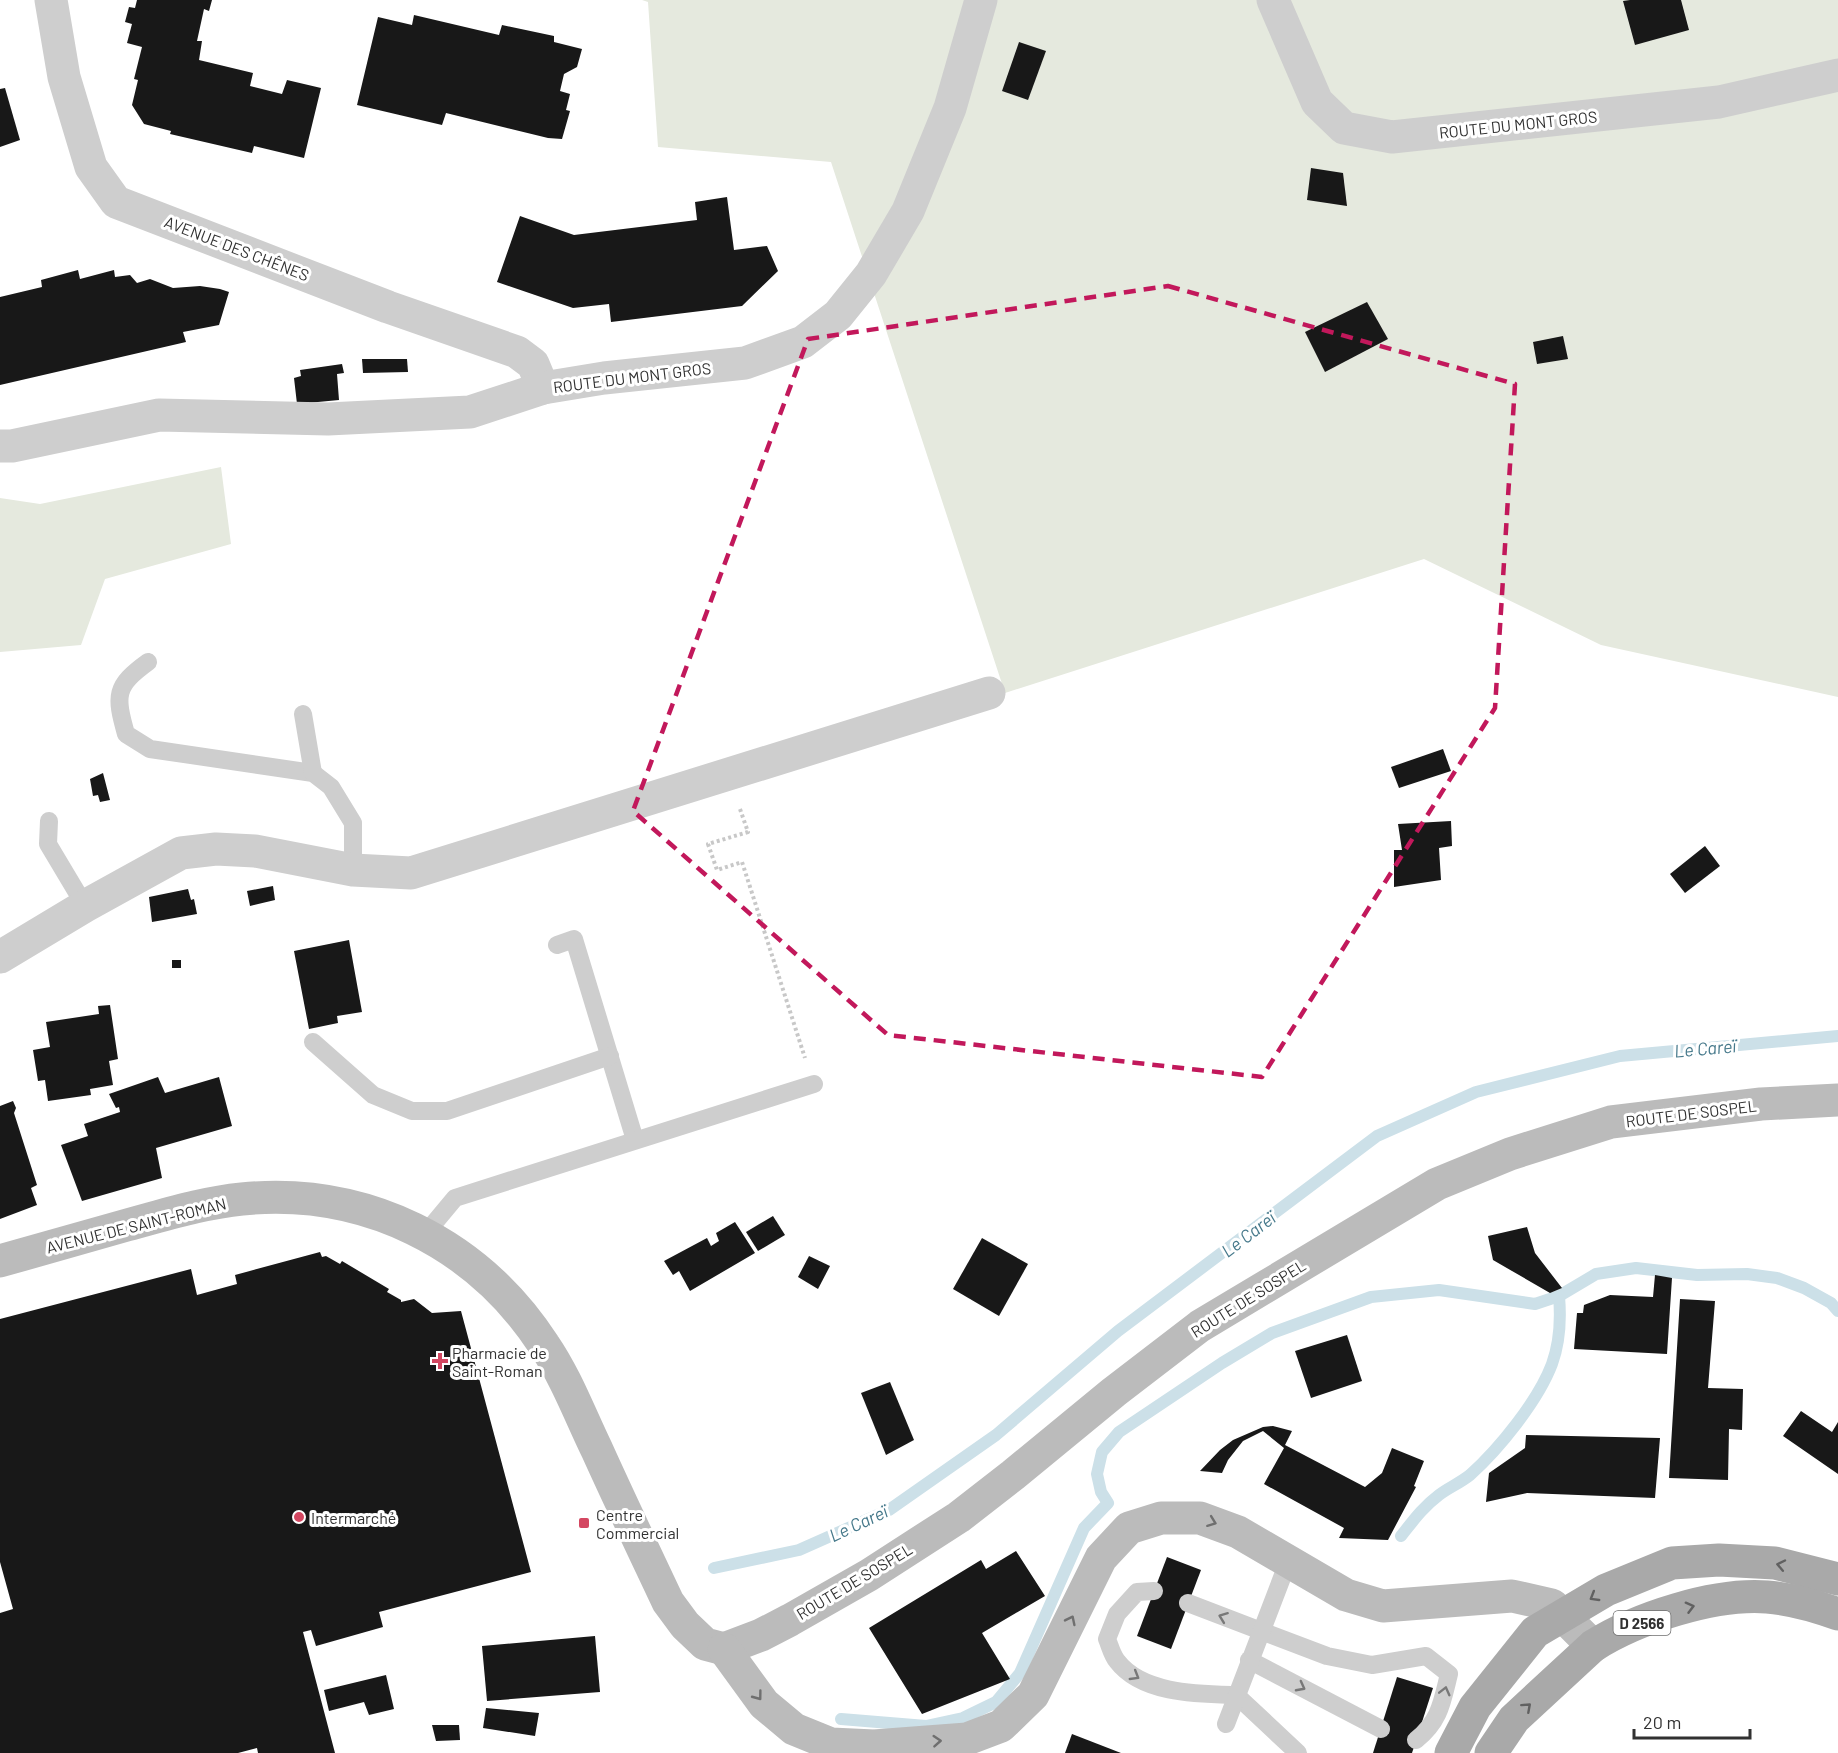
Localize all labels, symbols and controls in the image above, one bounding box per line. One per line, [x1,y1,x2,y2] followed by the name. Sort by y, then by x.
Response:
[1438,106,1598,142] street label: ROUTE DU MONT GROS
[162,212,312,284] street label: AVENUE DES CHÊNES
[552,358,712,396] street label: ROUTE DU MONT GROS
[1673,1034,1739,1062] water label: Le Careï
[1624,1096,1758,1130] street label: ROUTE DE SOSPEL
[44,1193,228,1257] street label: AVENUE DE SAINT-ROMAN
[1217,1205,1281,1261] water label: Le Careï
[1187,1255,1309,1341] street label: ROUTE DE SOSPEL
[452,1343,547,1380] place label: Pharmacie de Saint-Roman
[433,1354,447,1368] marker: Pharmacie de Saint-Roman
[825,1499,893,1546] water label: Le Careï
[596,1505,679,1542] place label: Centre Commercial
[311,1508,396,1527] place label: Intermarché
[292,1510,306,1524] marker: Intermarché
[1206,1515,1217,1528] one-way arrow
[577,1516,591,1530] marker: Centre Commercial
[793,1539,915,1623] street label: ROUTE DE SOSPEL
[1776,1560,1786,1573] one-way arrow
[1590,1590,1600,1602] one-way arrow
[1685,1601,1695,1614] one-way arrow
[1614,1611,1670,1635] road number: D 2566
[1218,1612,1229,1624] one-way arrow
[1063,1615,1075,1626] one-way arrow
[1129,1668,1139,1680] one-way arrow
[1295,1680,1306,1691] one-way arrow
[1437,1686,1450,1696] one-way arrow
[751,1690,762,1701] one-way arrow
[1634,1702,1750,1740] scale bar
[1520,1703,1530,1714] one-way arrow
[1643,1711,1681,1733] text: 20 m
[933,1735,942,1748] one-way arrow

